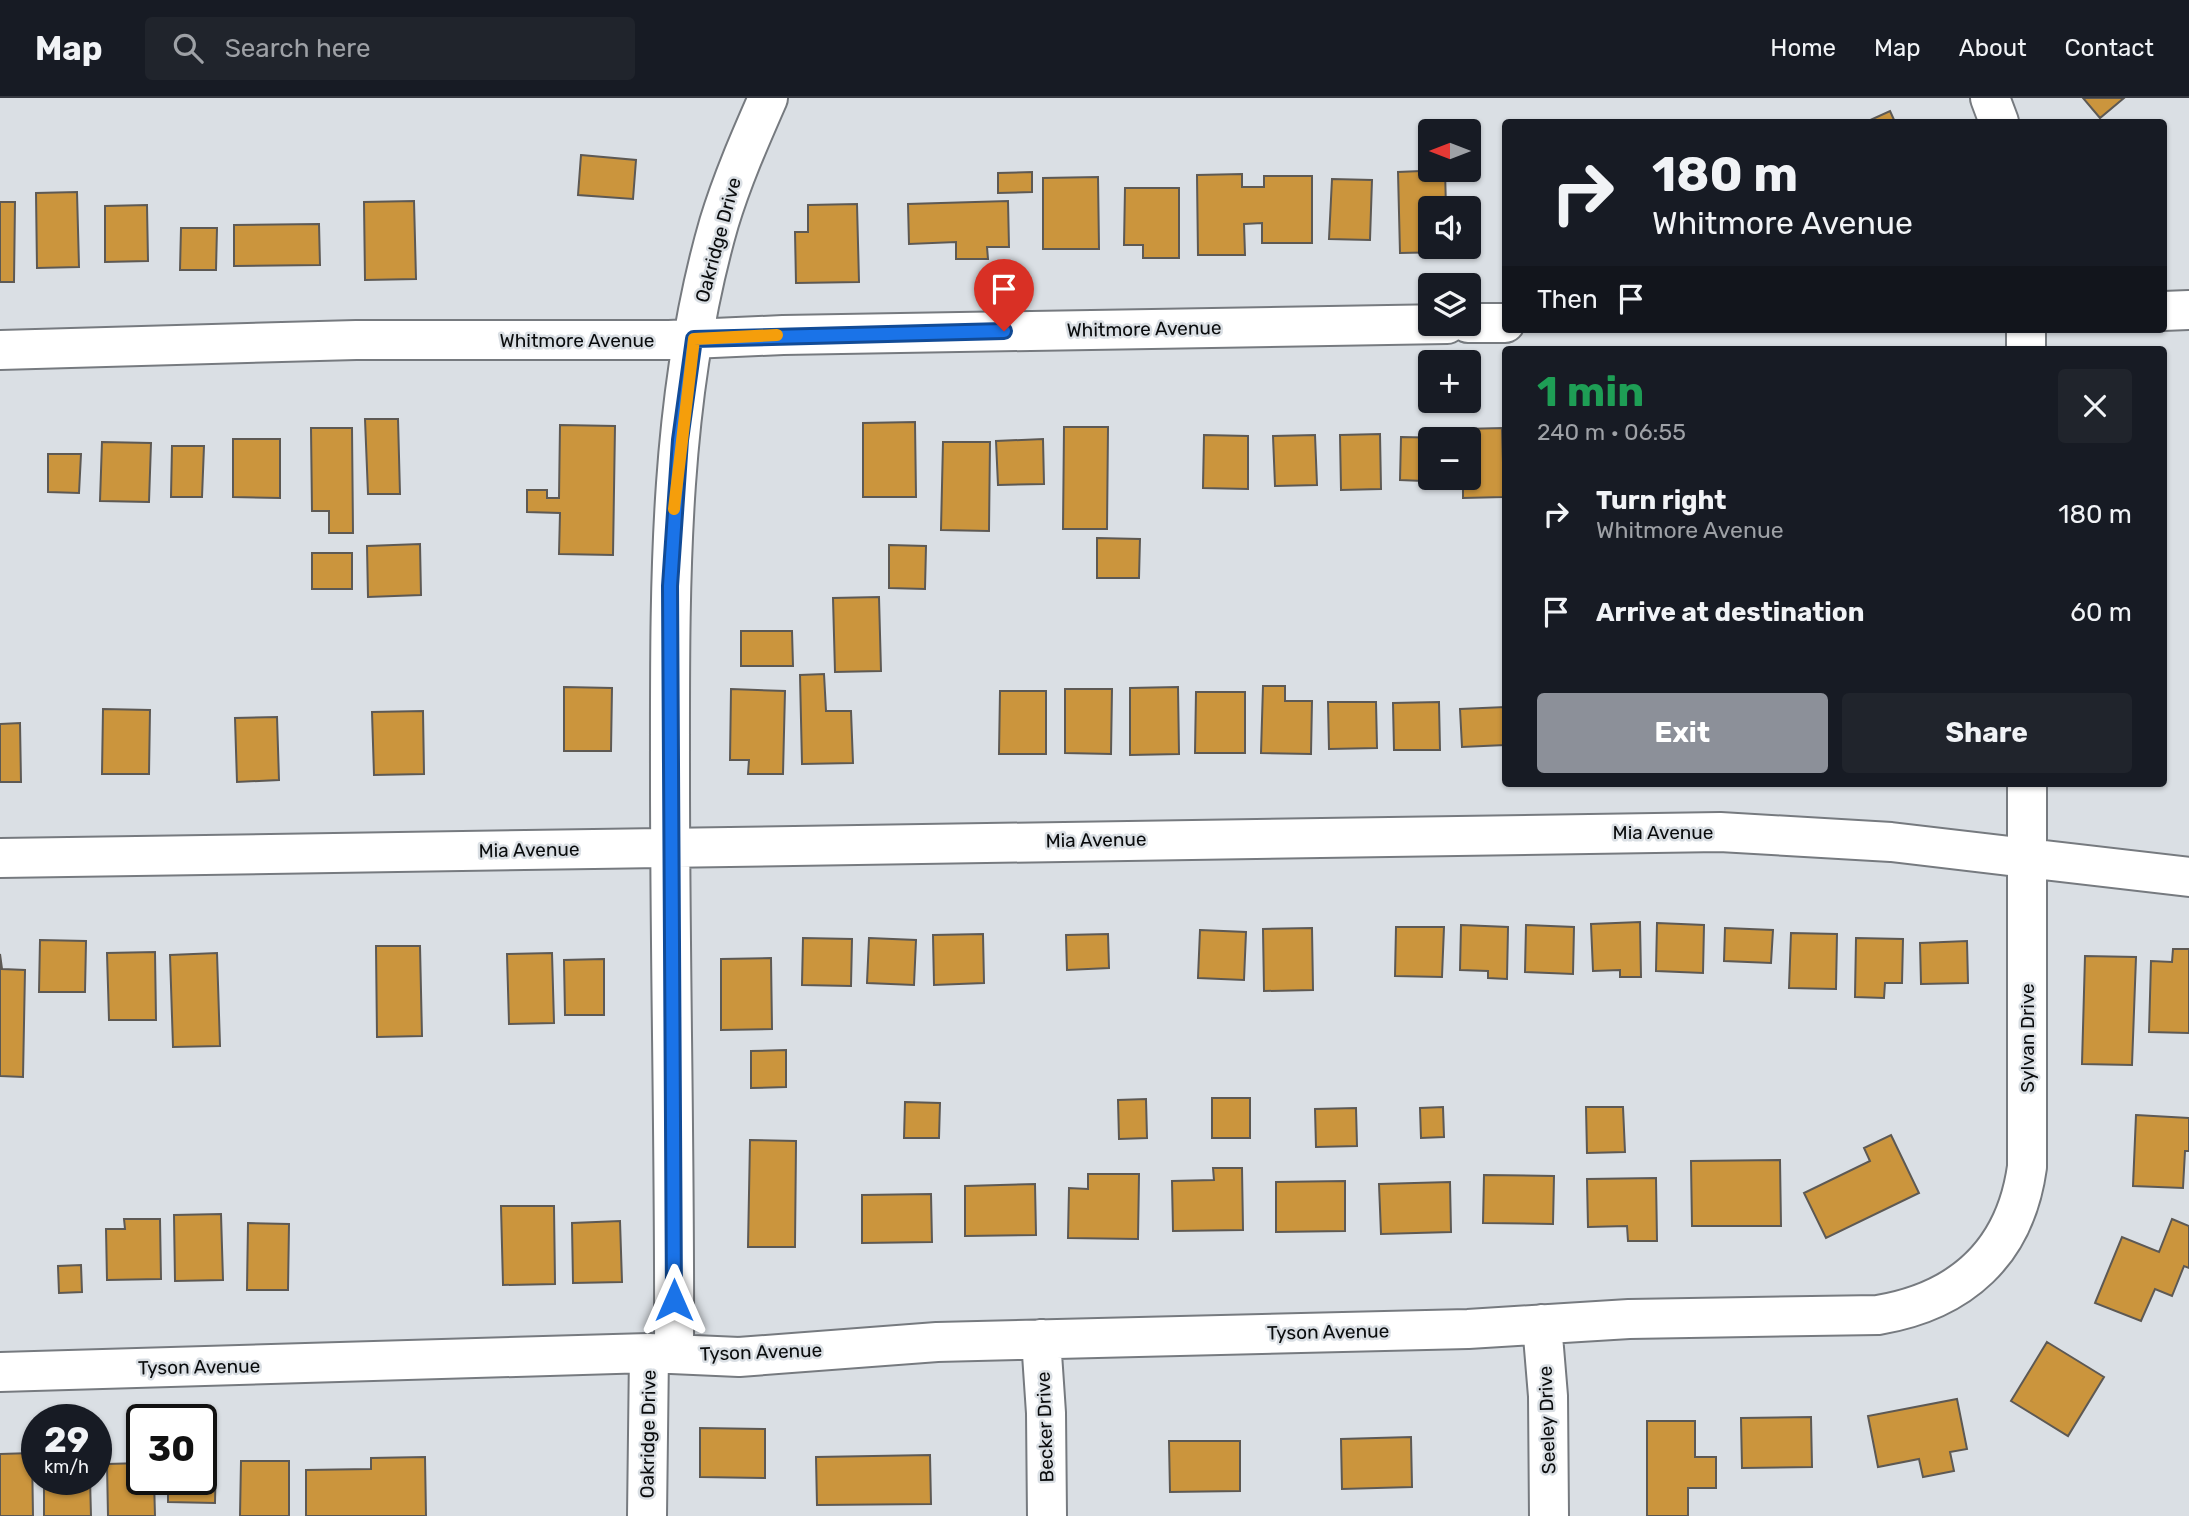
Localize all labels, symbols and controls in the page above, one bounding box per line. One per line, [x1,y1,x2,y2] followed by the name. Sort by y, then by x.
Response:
[145,17,635,80] search box
[35,29,103,68] text: Map
[169,29,207,67] icon: search
[225,33,370,64] text: Search here
[1770,34,1836,62] text: Home
[1874,34,1921,62] text: Map
[1959,34,2027,62] text: About
[2065,34,2154,62] text: Contact
[1418,119,1480,182] north arrow
[1418,119,1481,490] map controls
[1652,145,1798,203] text: 180 m
[1537,147,1628,238] icon: right
[690,175,746,305] street label: Oakridge Drive
[1418,196,1481,259] button: sound
[1652,204,1913,242] text: Whitmore Avenue
[974,259,1034,331] pin
[985,270,1023,308] icon: arrive
[1418,273,1481,336] button: layers
[1612,280,1650,318] icon: arrive
[1537,284,1598,315] text: Then
[1066,316,1222,342] street label: Whitmore Avenue
[500,329,655,352] street label: Whitmore Avenue
[1418,350,1481,413] button: +
[1537,367,1644,417] text: 1 min
[2058,369,2132,443] button: close
[1537,418,1686,446] text: 240 m · 06:55
[1418,427,1481,490] button: −
[1596,485,1726,516] text: Turn right
[1537,495,1575,533] icon: right
[2058,499,2132,530] text: 180 m
[1596,516,1784,544] text: Whitmore Avenue
[1537,593,1575,631] icon: arrive
[1596,597,1864,628] text: Arrive at destination
[2070,597,2132,628] text: 60 m
[1537,693,1828,773] button: Exit
[1842,693,2132,773] button: Share
[1613,821,1713,844] street label: Mia Avenue
[1045,828,1147,852] street label: Mia Avenue
[478,838,580,862] street label: Mia Avenue
[2016,983,2039,1093] street label: Sylvan Drive
[637,1263,711,1337] position arrow
[1267,1319,1389,1345] street label: Tyson Avenue
[699,1338,823,1366] street label: Tyson Avenue
[138,1354,260,1380] street label: Tyson Avenue
[1534,1365,1560,1475] street label: Seeley Drive
[635,1369,661,1499] street label: Oakridge Drive
[1032,1371,1058,1483] street label: Becker Drive
[126,1404,217,1495] speed limit sign: 30
[44,1419,89,1461] text: 29
[44,1456,89,1478] text: km/h

